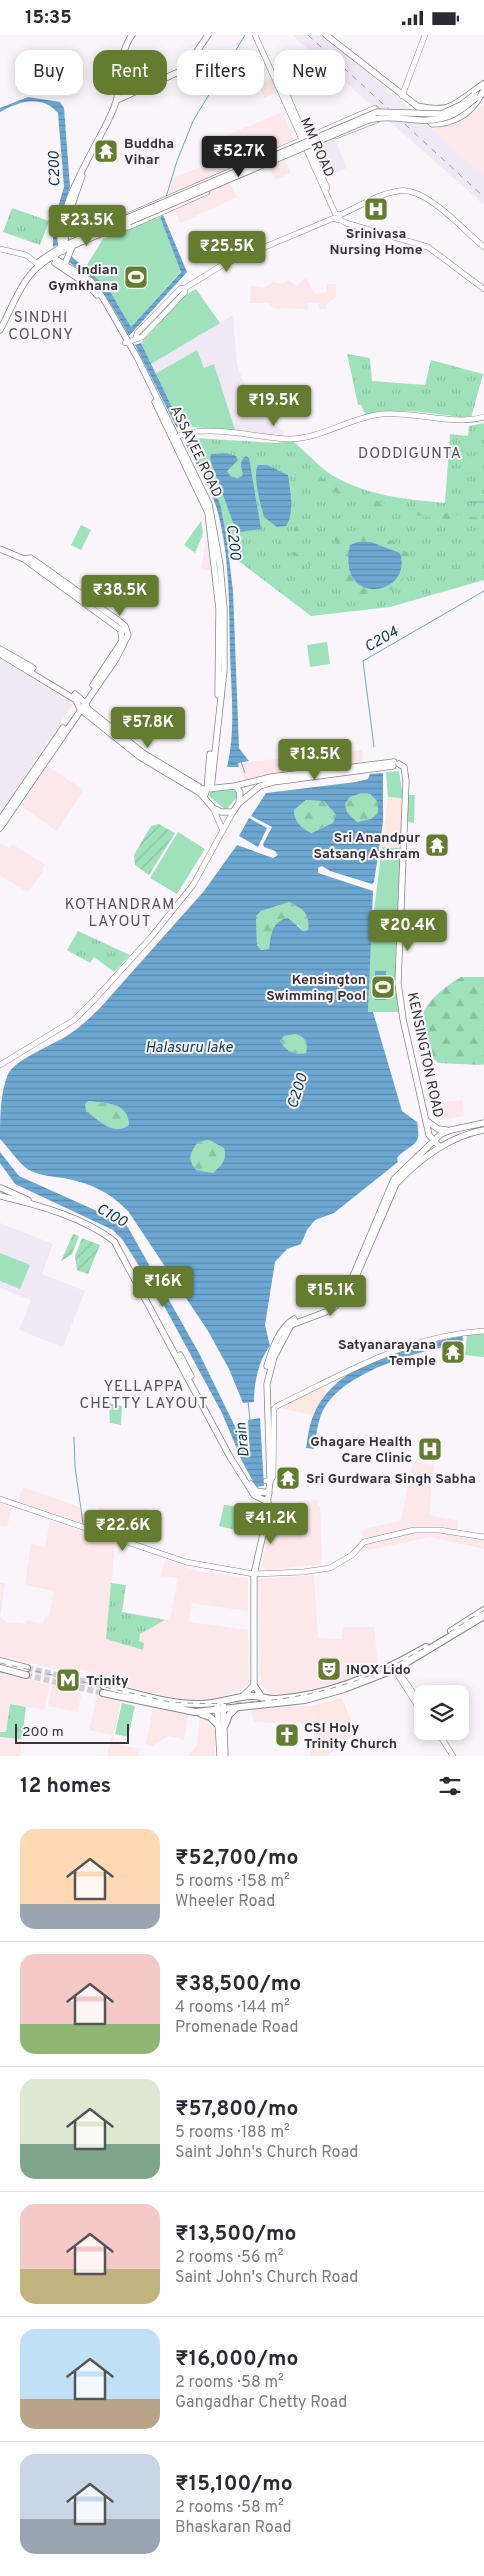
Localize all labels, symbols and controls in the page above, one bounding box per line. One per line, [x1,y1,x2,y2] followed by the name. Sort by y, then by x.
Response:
[25,6,72,30] text: 15:35
[15,50,83,95] chip: Buy
[93,50,167,95] chip: Rent
[177,50,264,95] chip: Filters
[274,50,345,95] chip: New
[296,115,337,180] street label: MM ROAD
[198,135,280,178] pin: ₹52.7K
[124,136,174,169] place label: Buddha Vihar
[93,138,119,164] temple icon: Buddha Vihar
[213,142,265,162] text: ₹52.7K
[45,150,66,187] water label: C200
[363,196,389,222] hospital icon: Srinivasa Nursing Home
[46,205,128,247] pin: ₹23.5K
[60,211,114,231] text: ₹23.5K
[330,226,423,259] place label: Srinivasa Nursing Home
[186,231,268,273] pin: ₹25.5K
[199,237,255,257] text: ₹25.5K
[48,262,118,295] place label: Indian Gymkhana
[123,264,149,290] sports icon: Indian Gymkhana
[8,309,74,345] district label: SINDHI COLONY
[233,385,315,427] pin: ₹19.5K
[248,391,300,411] text: ₹19.5K
[166,403,225,500] street label: ASSAYEE ROAD
[358,445,462,464] district label: DODDIGUNTA
[221,523,244,562] water label: C200
[79,575,161,617] pin: ₹38.5K
[93,581,147,601] text: ₹38.5K
[362,623,402,657] water label: C204
[107,707,189,749] pin: ₹57.8K
[122,713,174,733] text: ₹57.8K
[274,739,356,781] pin: ₹13.5K
[289,745,341,765] text: ₹13.5K
[313,830,420,863] place label: Sri Anandpur Satsang Ashram
[424,832,450,858] temple icon: Sri Anandpur Satsang Ashram
[65,896,175,932] district label: KOTHANDRAM LAYOUT
[367,909,449,952] pin: ₹20.4K
[380,916,436,936] text: ₹20.4K
[266,972,366,1005] place label: Kensington Swimming Pool
[370,974,396,1000] sports icon: Kensington Swimming Pool
[403,991,446,1120] street label: KENSINGTON ROAD
[145,1039,233,1058] water label: Halasuru lake
[284,1071,313,1111] water label: C200
[93,1200,131,1233] water label: C100
[133,1265,193,1308] pin: ₹16K
[144,1272,182,1292] text: ₹16K
[290,1275,372,1317] pin: ₹15.1K
[307,1281,355,1301] text: ₹15.1K
[338,1337,436,1370] place label: Satyanarayana Temple
[440,1339,466,1365] temple icon: Satyanarayana Temple
[80,1378,208,1414] district label: YELLAPPA CHETTY LAYOUT
[232,1421,255,1458] water label: Drain
[310,1434,412,1467] place label: Ghagare Health Care Clinic
[417,1436,443,1462] hospital icon: Ghagare Health Care Clinic
[275,1465,301,1491] temple icon: Sri Gurdwara Singh Sabha
[306,1471,476,1488] place label: Sri Gurdwara Singh Sabha
[230,1503,312,1545] pin: ₹41.2K
[82,1509,164,1552] pin: ₹22.6K
[245,1509,297,1529] text: ₹41.2K
[95,1516,151,1536] text: ₹22.6K
[316,1656,342,1682] theatre icon: INOX Lido
[346,1662,411,1679] place label: INOX Lido
[55,1667,81,1693] metro station icon: Trinity
[86,1673,129,1690] place label: Trinity
[414,1685,469,1740] map controls
[414,1685,469,1740] button: layers
[304,1720,397,1753] place label: CSI Holy Trinity Church
[15,1721,129,1744] scale bar
[274,1722,300,1748] church icon: CSI Holy Trinity Church
[22,1724,64,1741] text: 200 m
[436,1772,464,1800] icon: filters
[20,1773,111,1800] text: 12 homes
[175,1845,298,1872] text: ₹52,700/mo
[60,1849,120,1909] icon: home
[175,1872,290,1892] text: 5 rooms · 158 m²
[175,1892,275,1912] text: Wheeler Road
[175,1971,301,1998] text: ₹38,500/mo
[60,1974,120,2034] icon: home
[175,1998,290,2018] text: 4 rooms · 144 m²
[175,2018,298,2038] text: Promenade Road
[175,2096,298,2123] text: ₹57,800/mo
[60,2099,120,2159] icon: home
[175,2123,290,2143] text: 5 rooms · 188 m²
[175,2143,358,2163] text: Saint John's Church Road
[175,2221,296,2248] text: ₹13,500/mo
[60,2224,120,2284] icon: home
[175,2248,284,2268] text: 2 rooms · 56 m²
[175,2268,358,2288] text: Saint John's Church Road
[175,2346,298,2373] text: ₹16,000/mo
[60,2349,120,2409] icon: home
[175,2373,284,2393] text: 2 rooms · 58 m²
[175,2393,347,2413] text: Gangadhar Chetty Road
[175,2471,293,2498] text: ₹15,100/mo
[60,2474,120,2534] icon: home
[175,2498,284,2518] text: 2 rooms · 58 m²
[175,2518,292,2538] text: Bhaskaran Road

